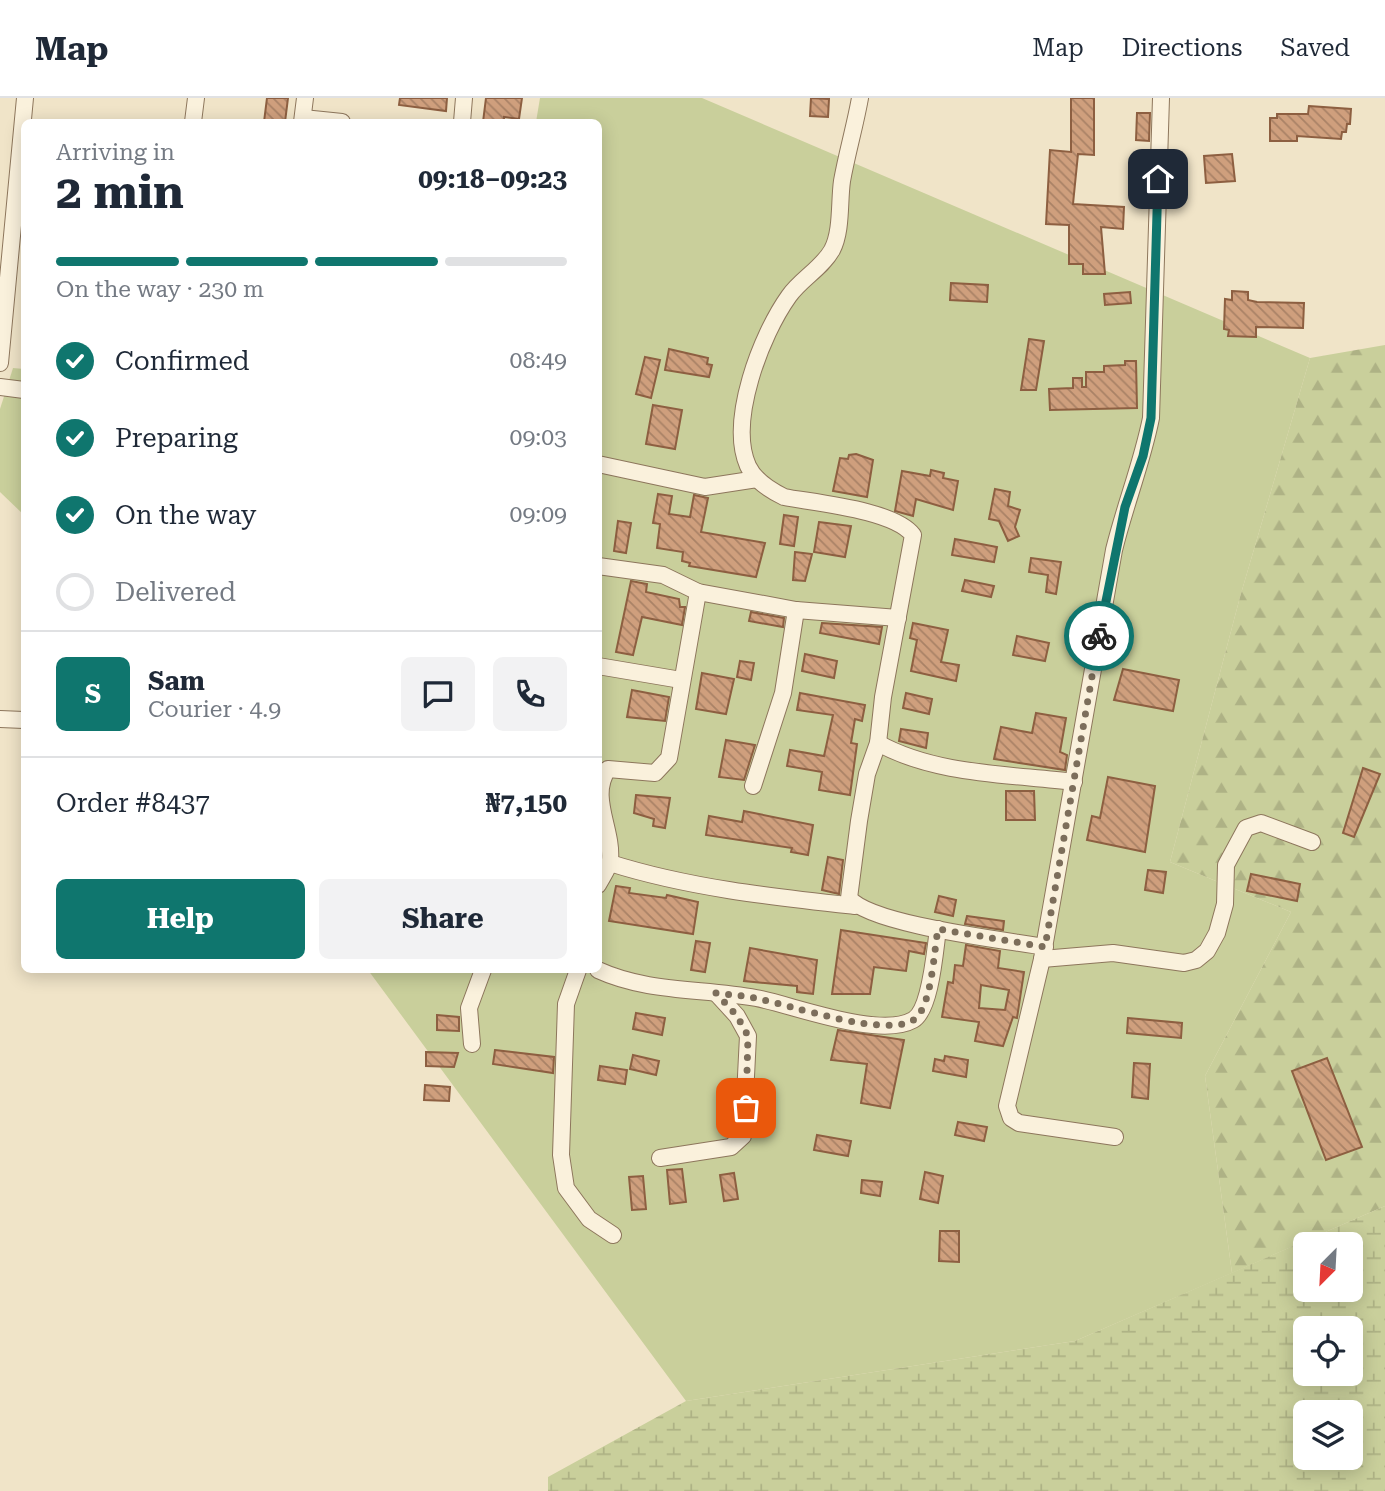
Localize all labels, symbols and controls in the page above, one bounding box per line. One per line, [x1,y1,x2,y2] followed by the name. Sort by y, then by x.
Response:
[35,29,109,68] text: Map
[1032,34,1084,62] text: Map
[1122,34,1242,62] text: Directions
[1280,34,1350,62] text: Saved
[56,139,175,166] text: Arriving in
[1128,149,1188,209] pin
[1139,160,1177,198] icon: home
[418,164,567,194] text: 09:18–09:23
[56,165,184,219] text: 2 min
[56,276,264,303] text: On the way · 230 m
[56,342,94,380] icon: check
[115,346,250,376] text: Confirmed
[510,347,567,374] text: 08:49
[56,419,94,457] icon: check
[115,423,238,453] text: Preparing
[510,424,567,451] text: 09:03
[56,496,94,534] icon: check
[115,500,256,530] text: On the way
[510,501,567,528] text: 09:09
[115,577,236,607] text: Delivered
[1064,601,1134,671] courier
[1080,617,1118,655] icon: bike
[401,657,475,731] button: chat
[493,657,567,731] button: phone
[148,666,205,696] text: Sam
[85,679,101,709] text: S
[148,696,281,723] text: Courier · 4.9
[56,788,210,818] text: Order #8437
[486,788,567,818] text: ₦7,150
[56,879,305,959] button: Help
[319,879,567,959] button: Share
[716,1078,776,1138] pin
[727,1089,765,1127] icon: bag
[1293,1232,1363,1302] north arrow
[1293,1232,1363,1470] map controls
[1293,1316,1363,1386] button: locate
[1293,1400,1363,1470] button: layers

